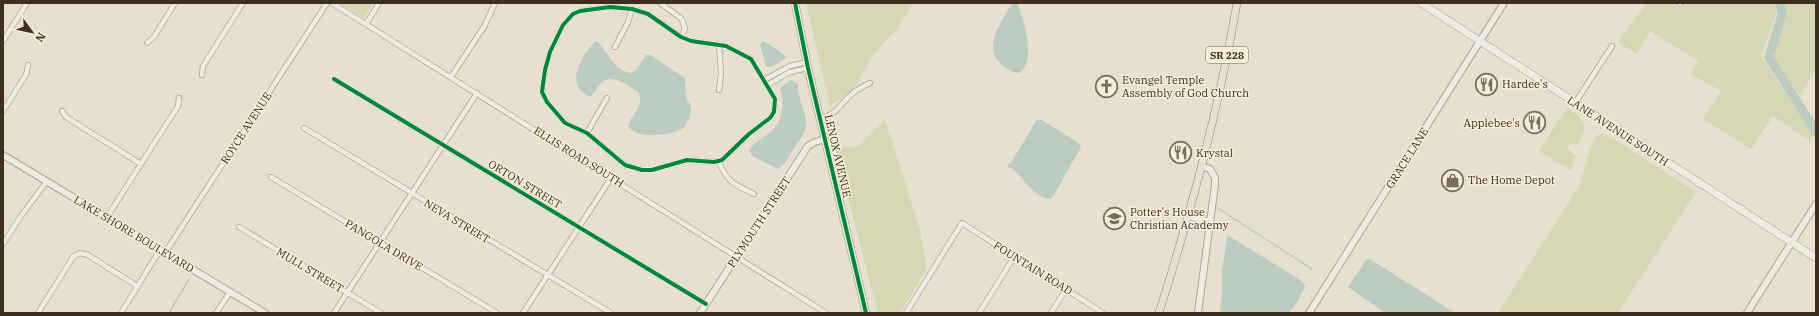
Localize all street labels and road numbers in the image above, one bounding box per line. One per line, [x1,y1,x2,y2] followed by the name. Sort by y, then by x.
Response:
[1206,47,1248,63] road number: SR 228
[217,89,275,167] street label: ROYCE AVENUE
[1565,93,1672,169] street label: LANE AVENUE SOUTH
[822,113,854,199] street label: LENOX AVENUE
[531,124,627,191] street label: ELLIS ROAD SOUTH
[1383,125,1431,191] street label: GRACE LANE
[486,157,564,211] street label: ORTON STREET
[724,174,794,270] street label: PLYMOUTH STREET
[71,193,197,276] street label: LAKE SHORE BOULEVARD
[421,196,493,246] street label: NEVA STREET
[342,216,426,274] street label: PANGOLA DRIVE
[991,238,1075,298] street label: FOUNTAIN ROAD
[274,245,346,295] street label: MULL STREET

